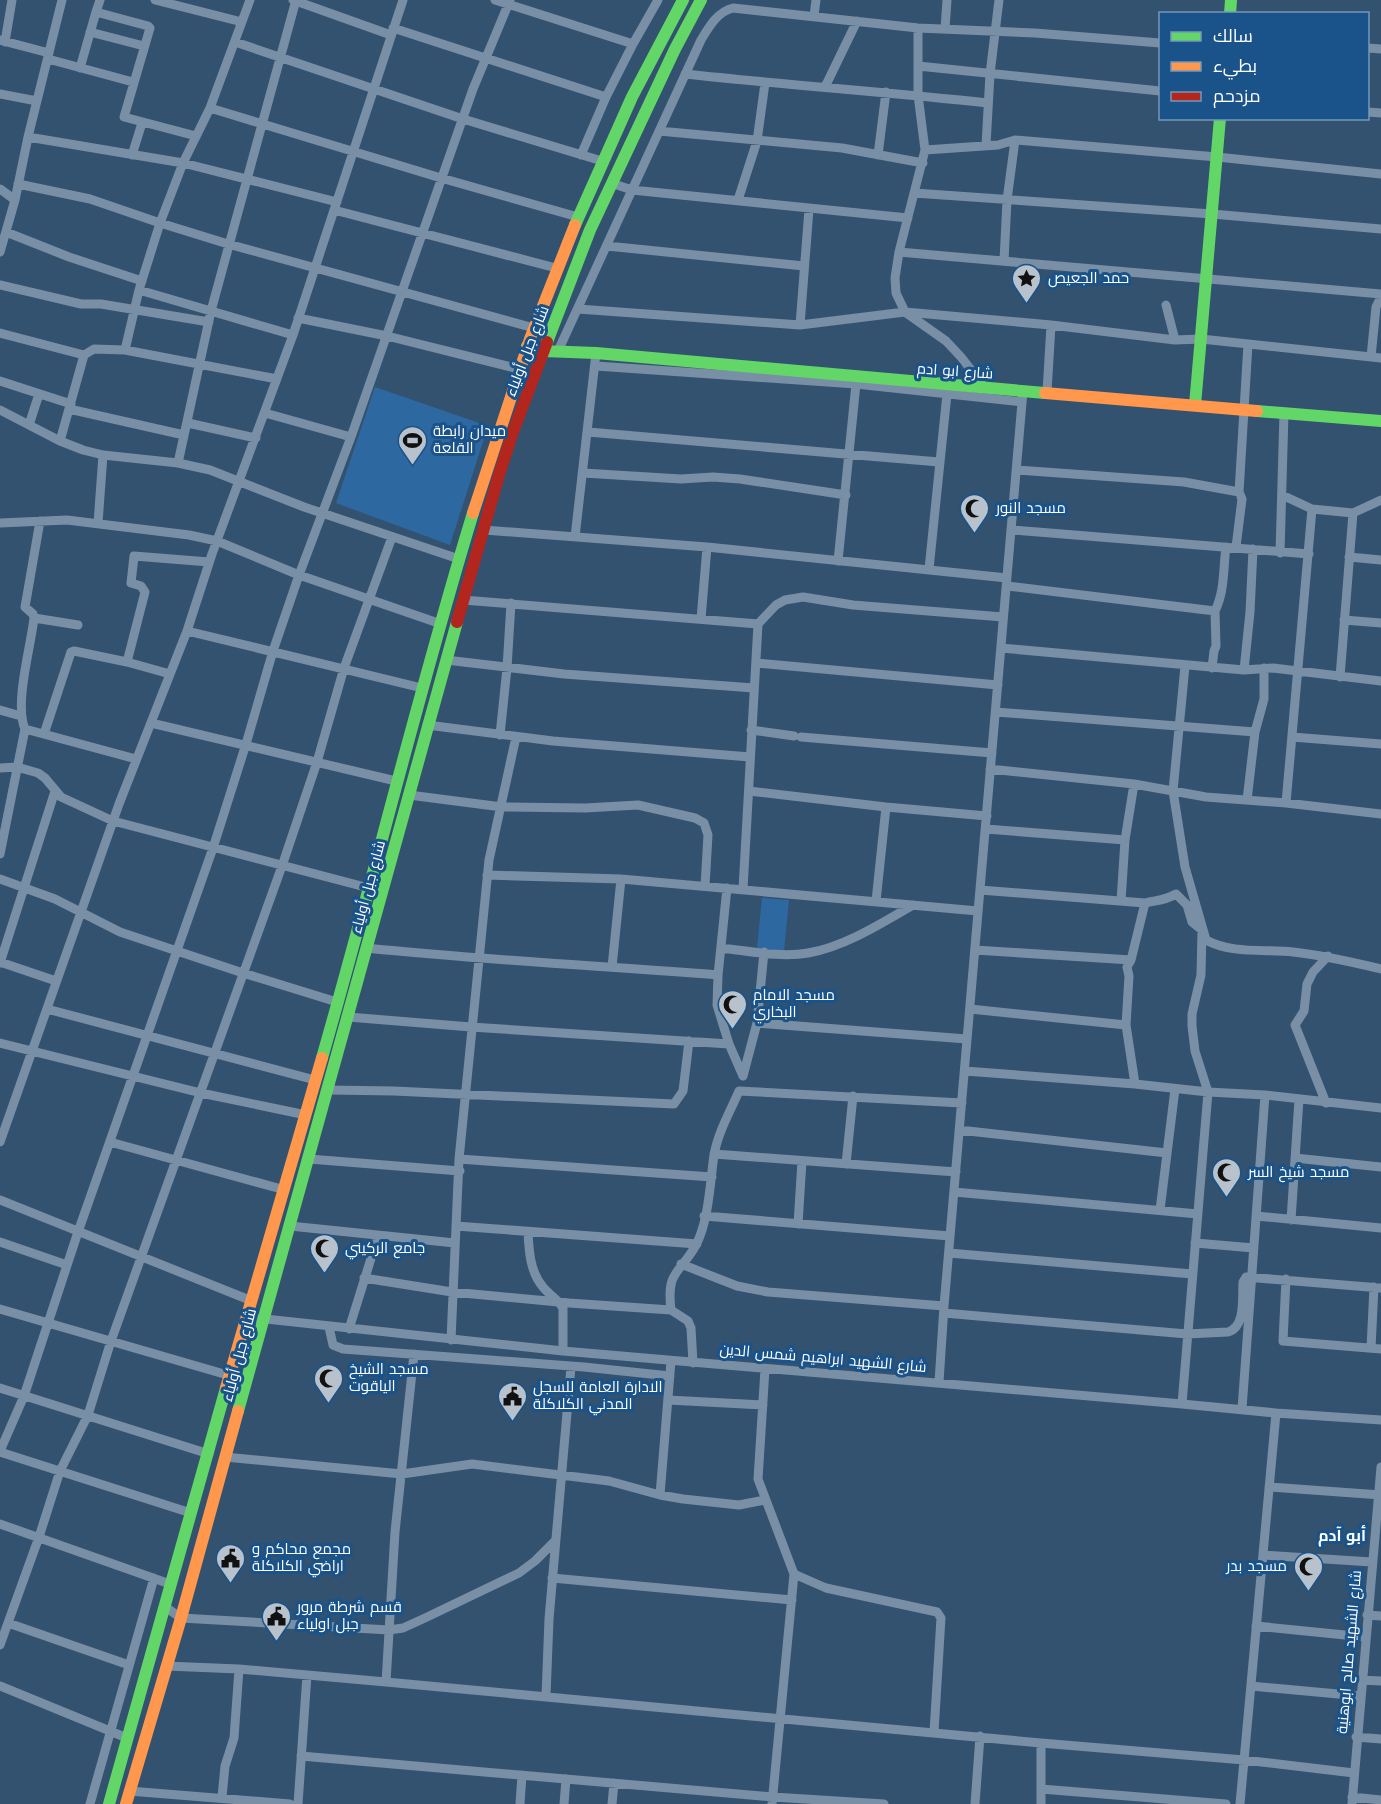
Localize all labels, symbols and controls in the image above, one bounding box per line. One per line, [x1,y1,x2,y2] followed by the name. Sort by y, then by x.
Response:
[1159,12,1369,120] legend
[1213,25,1253,46] text: سالك
[1213,55,1257,80] text: بطيء
[1213,85,1261,108] text: مزدحم
[1011,262,1043,304] place icon: حمد الجعيص
[1048,269,1129,288] place label: حمد الجعيص
[500,303,554,400] street label: شارع جبل أولياء
[916,359,994,385] street label: شارع ابو ادم
[433,422,506,457] place label: ميدان رابطة القلعة
[396,424,428,466] sports icon: ميدان رابطة القلعة
[959,492,991,534] mosque icon: مسجد النور
[995,499,1066,517] place label: مسجد النور
[346,838,391,936] street label: شارع جبل أولياء
[753,986,835,1024] place label: مسجد الامام البخاري
[716,988,748,1030] mosque icon: مسجد الامام البخاري
[1211,1156,1243,1198] mosque icon: مسجد شيخ السر
[1247,1163,1349,1183] place label: مسجد شيخ السر
[308,1232,340,1274] mosque icon: جامع الركيني
[345,1239,425,1260] place label: جامع الركيني
[217,1306,262,1404] street label: شارع جبل أولياء
[719,1340,927,1378] street label: شارع الشهيد ابراهيم شمس الدين
[349,1360,429,1395] place label: مسجد الشيخ الياقوت
[312,1362,344,1404] mosque icon: مسجد الشيخ الياقوت
[533,1378,663,1416] place label: الادارة العامة للسجل المدني الكلاكلة
[496,1380,528,1422] public building icon: الادارة العامة للسجل المدني الكلاكلة
[1318,1525,1366,1547] district label: أبو آدم
[252,1540,351,1578] place label: مجمع محاكم و اراضي الكلاكلة
[215,1542,247,1584] public building icon: مجمع محاكم و اراضي الكلاكلة
[1292,1550,1324,1592] mosque icon: مسجد بدر
[1225,1557,1287,1575] place label: مسجد بدر
[1333,1569,1367,1735] street label: شارع الشهيد صالح ابوهنية
[296,1598,402,1634] place label: قسم شرطة مرور جبل اولياء
[260,1600,292,1642] public building icon: قسم شرطة مرور جبل اولياء

